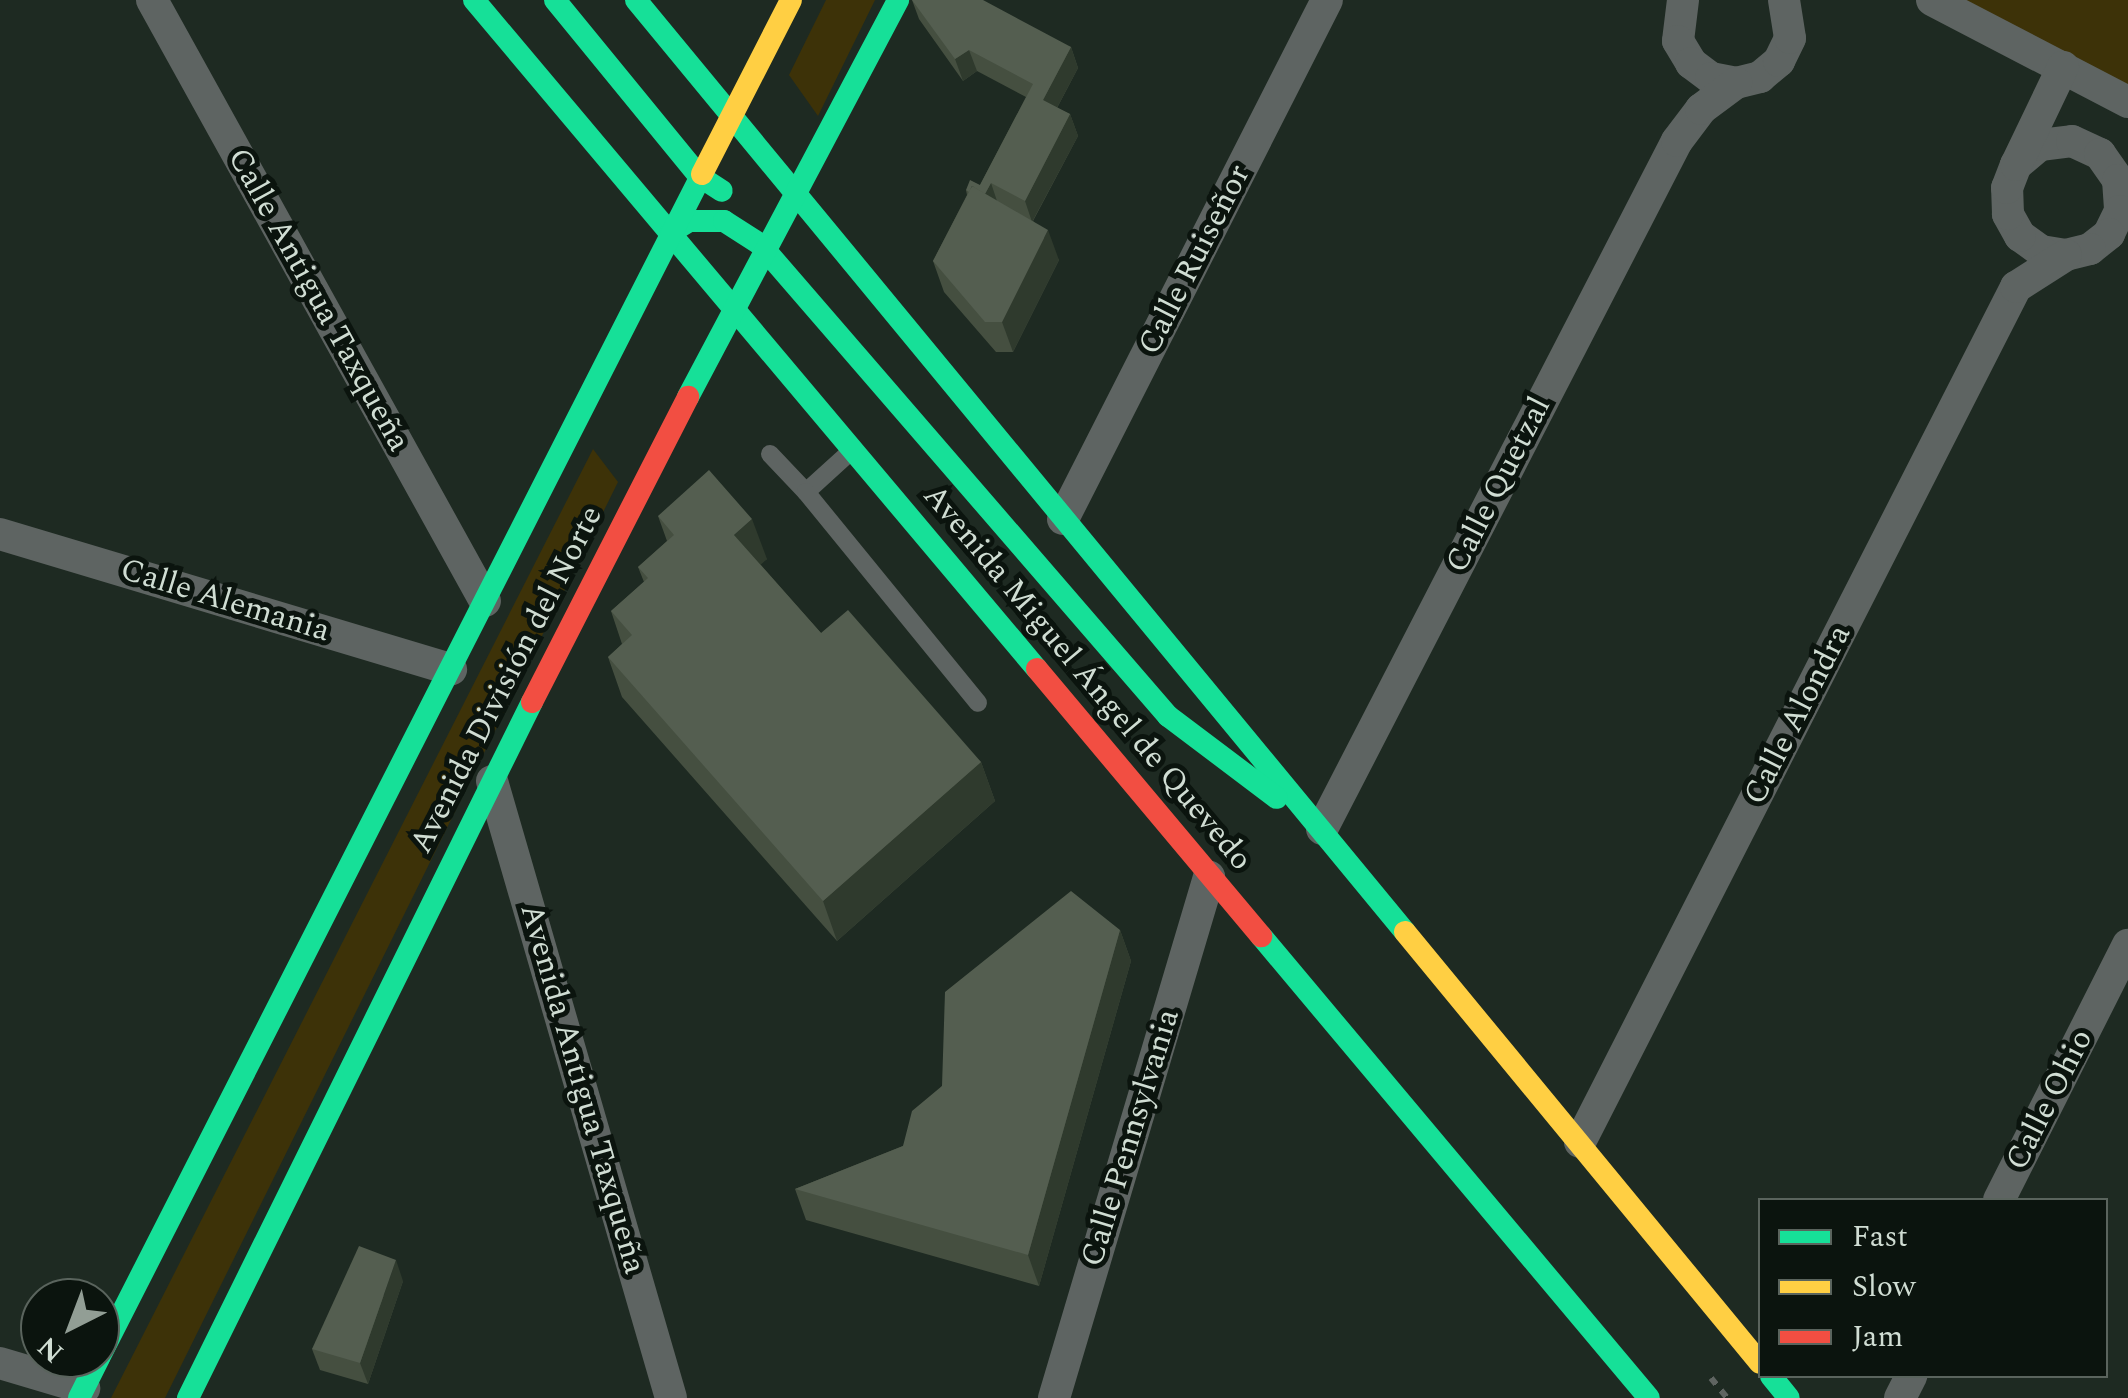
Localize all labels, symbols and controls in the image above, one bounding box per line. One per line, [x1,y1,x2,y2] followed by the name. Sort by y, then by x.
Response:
[219,142,417,458] street label: Calle Antigua Taxqueña
[1131,159,1259,361] street label: Calle Ruiseñor
[1438,391,1560,579] street label: Calle Quetzal
[914,477,1260,879] street label: Avenida Miguel Ángel de Quevedo
[403,500,611,860] street label: Avenida División del Norte
[116,551,334,651] street label: Calle Alemania
[1736,619,1860,811] street label: Calle Alondra
[511,899,653,1279] street label: Avenida Antigua Taxqueña
[1074,1005,1188,1271] street label: Calle Pennsylvania
[1998,1023,2102,1177] street label: Calle Ohio
[1758,1198,2108,1378] legend
[1852,1214,1908,1260] text: Fast
[1852,1264,1916,1310] text: Slow
[20,1278,120,1378] north arrow
[1852,1314,1903,1360] text: Jam
[28,1326,74,1373] text: N

